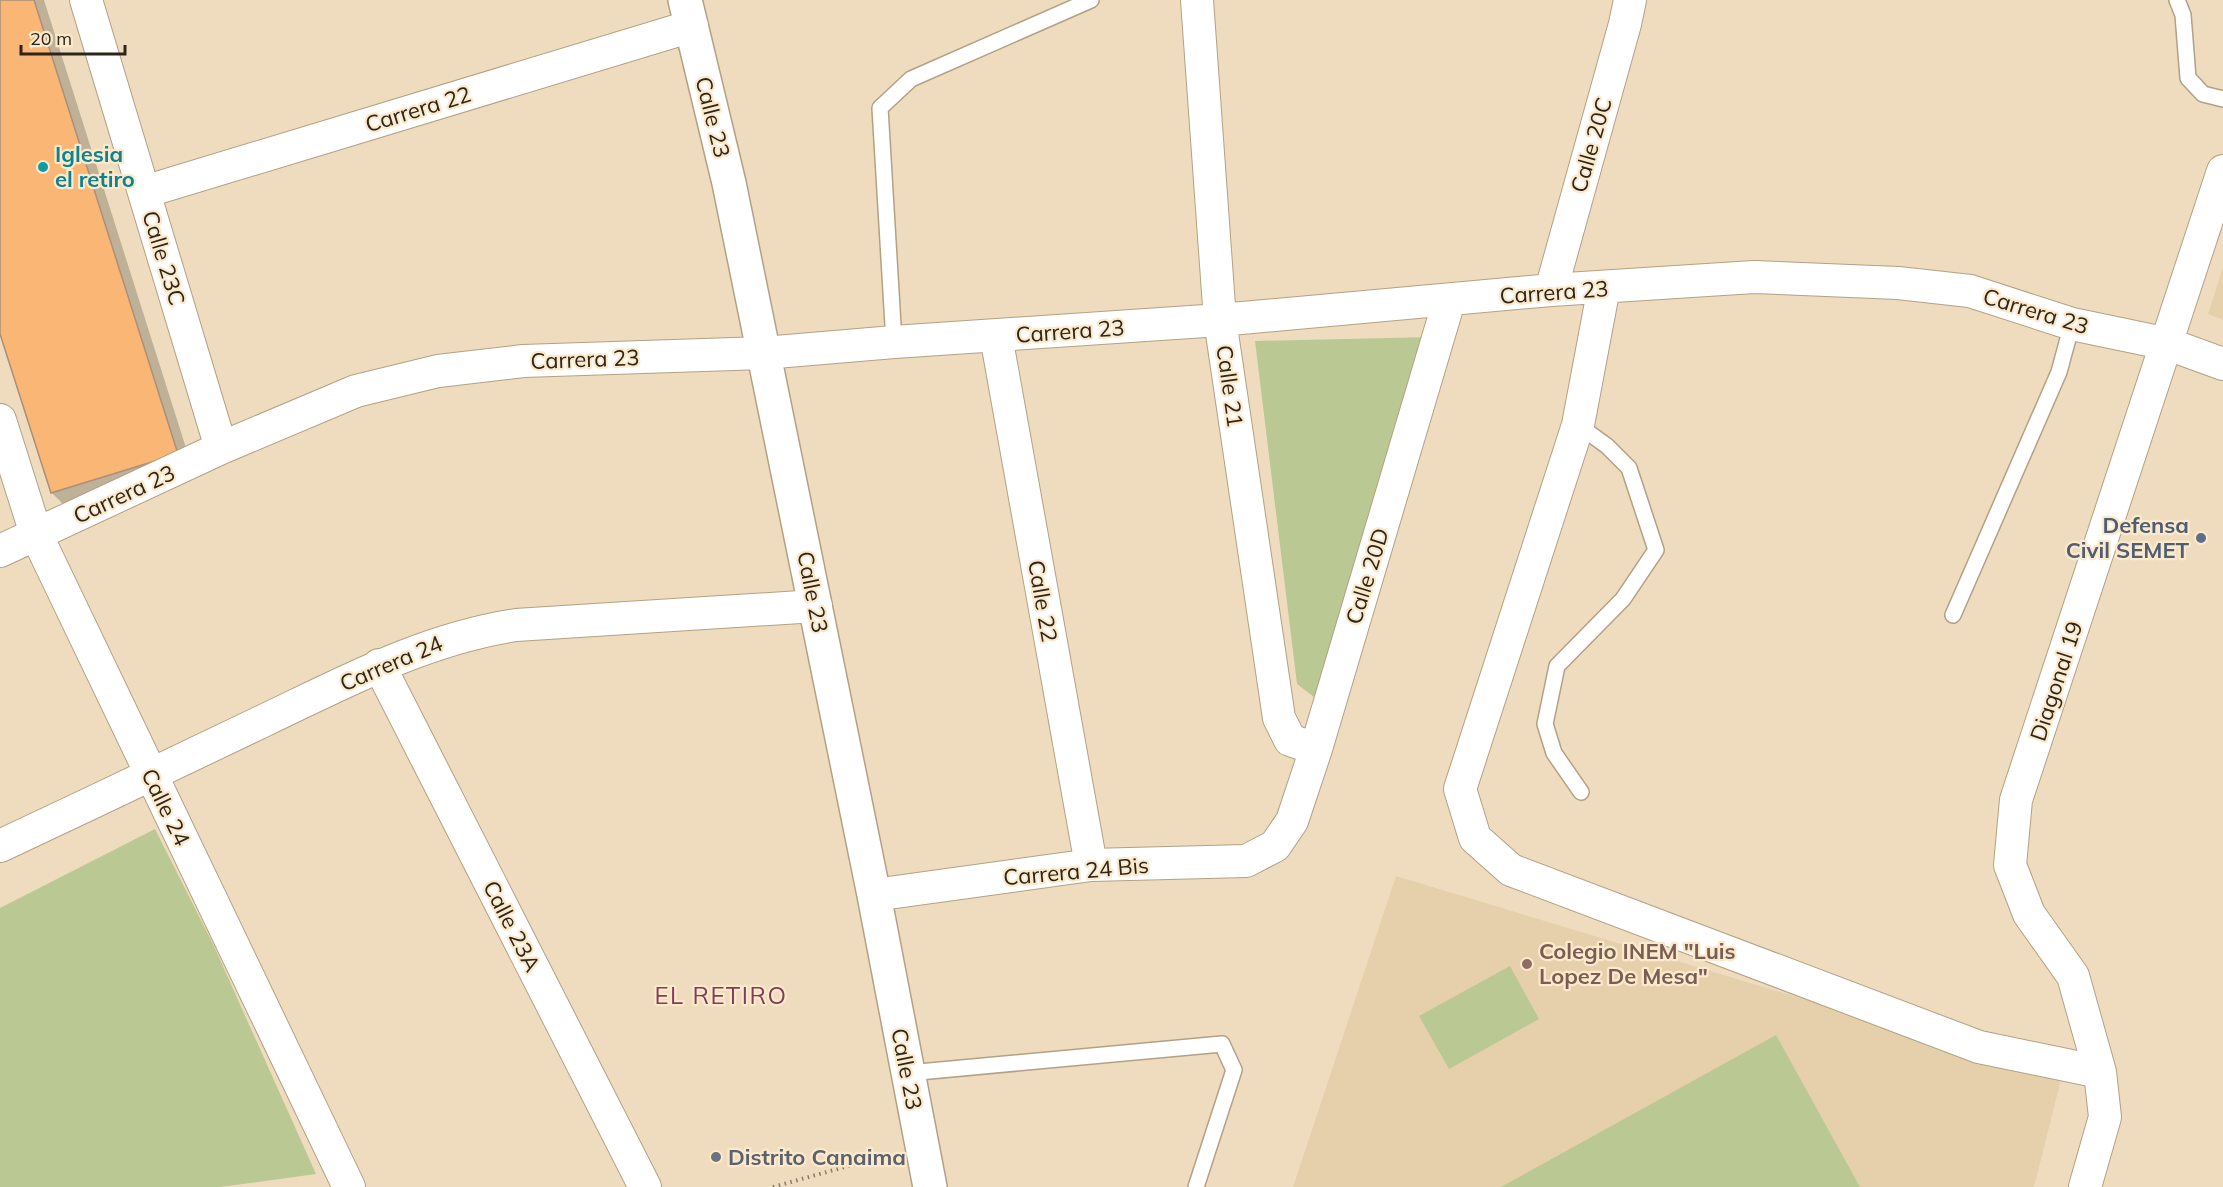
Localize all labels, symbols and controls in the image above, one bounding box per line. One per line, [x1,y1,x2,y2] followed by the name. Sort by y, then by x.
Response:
[21,18,124,56] scale bar
[30,27,72,50] text: 20 m
[689,74,737,160] street label: Calle 23
[362,80,474,138] street label: Carrera 22
[1564,94,1618,196] street label: Calle 20C
[55,140,135,193] place label: Iglesia el retiro
[36,160,50,174] marker: Iglesia el retiro
[136,207,192,309] street label: Calle 23C
[1499,274,1609,310] street label: Carrera 23
[1980,282,2092,340] street label: Carrera 23
[1015,313,1125,349] street label: Carrera 23
[530,343,640,375] street label: Carrera 23
[1210,343,1250,429] street label: Calle 21
[69,458,179,530] street label: Carrera 23
[2066,511,2189,564] place label: Defensa Civil SEMET
[1339,525,1395,627] street label: Calle 20D
[2194,531,2208,545] marker: Defensa Civil SEMET
[791,549,835,635] street label: Calle 23
[1022,558,1064,644] street label: Calle 22
[2023,618,2089,744] street label: Diagonal 19
[335,629,447,697] street label: Carrera 24
[135,764,197,850] street label: Calle 24
[1002,851,1150,891] street label: Carrera 24 Bis
[477,876,547,976] street label: Calle 23A
[1539,937,1736,990] place label: Colegio INEM "Luis Lopez De Mesa"
[1520,957,1534,971] marker: Colegio INEM "Luis Lopez De Mesa"
[654,980,788,1010] district label: EL RETIRO
[885,1026,929,1112] street label: Calle 23
[728,1143,906,1171] place label: Distrito Canaima
[709,1150,723,1164] marker: Distrito Canaima

